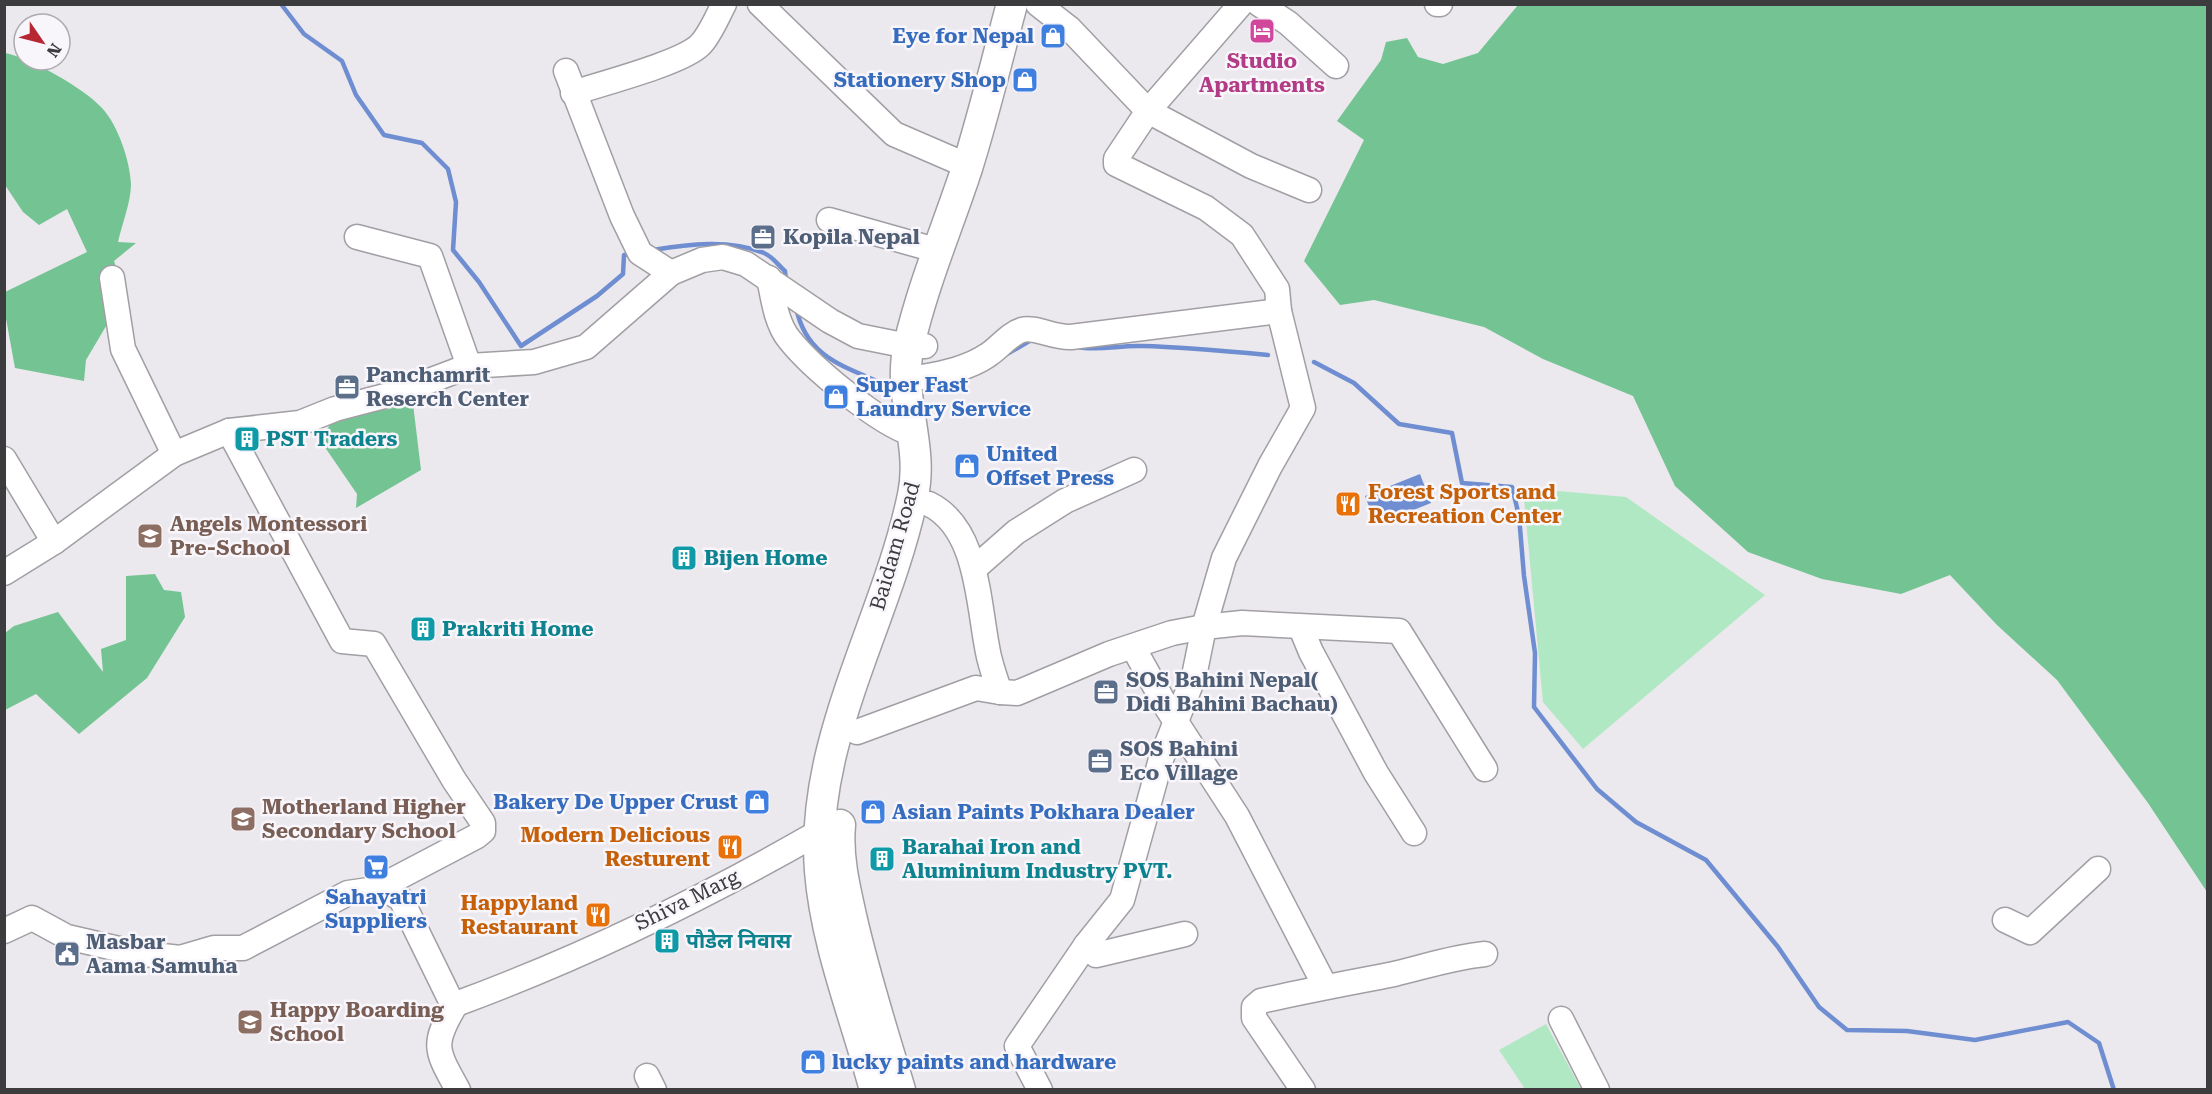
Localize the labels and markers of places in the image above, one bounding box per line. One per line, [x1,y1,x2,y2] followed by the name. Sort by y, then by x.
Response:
[1247,16,1277,46] hotel icon: Studio Apartments
[1038,21,1068,51] shop icon: Eye for Nepal
[892,24,1034,48] place label: Eye for Nepal
[1199,49,1325,97] place label: Studio Apartments
[1010,65,1040,95] shop icon: Stationery Shop
[834,68,1006,92] place label: Stationery Shop
[748,222,778,252] office icon: Kopila Nepal
[783,225,920,249] place label: Kopila Nepal
[366,363,529,411] place label: Panchamrit Reserch Center
[332,372,362,402] office icon: Panchamrit Reserch Center
[856,373,1031,421] place label: Super Fast Laundry Service
[821,382,851,412] shop icon: Super Fast Laundry Service
[232,424,262,454] building icon: PST Traders
[266,427,398,451] place label: PST Traders
[986,442,1114,490] place label: United Offset Press
[952,451,982,481] shop icon: United Offset Press
[1368,480,1562,528] place label: Forest Sports and Recreation Center
[1333,489,1363,519] restaurant icon: Forest Sports and Recreation Center
[170,512,367,560] place label: Angels Montessori Pre-School
[135,521,165,551] school or university icon: Angels Montessori Pre-School
[669,543,699,573] building icon: Bijen Home
[704,546,828,570] place label: Bijen Home
[408,614,438,644] building icon: Prakriti Home
[442,617,594,641] place label: Prakriti Home
[1126,668,1338,716] place label: SOS Bahini Nepal( Didi Bahini Bachau)
[1091,677,1121,707] office icon: SOS Bahini Nepal( Didi Bahini Bachau)
[1120,737,1238,785] place label: SOS Bahini Eco Village
[1085,746,1115,776] office icon: SOS Bahini Eco Village
[742,787,772,817] shop icon: Bakery De Upper Crust
[493,790,738,814] place label: Bakery De Upper Crust
[262,795,466,843] place label: Motherland Higher Secondary School
[858,797,888,827] shop icon: Asian Paints Pokhara Dealer
[892,800,1195,824] place label: Asian Paints Pokhara Dealer
[228,804,258,834] school or university icon: Motherland Higher Secondary School
[521,823,710,871] place label: Modern Delicious Resturent
[715,832,745,862] restaurant icon: Modern Delicious Resturent
[902,835,1173,883] place label: Barahai Iron and Aluminium Industry PVT.
[867,844,897,874] building icon: Barahai Iron and Aluminium Industry PVT.
[361,852,391,882] supermarket icon: Sahayatri Suppliers
[325,885,427,933] place label: Sahayatri Suppliers
[460,891,578,939] place label: Happyland Restaurant
[583,900,613,930] restaurant icon: Happyland Restaurant
[652,926,682,956] building icon: पौडेल निवास
[686,929,792,953] place label: पौडेल निवास
[86,930,238,978] place label: Masbar Aama Samuha
[52,939,82,969] public building icon: Masbar Aama Samuha
[270,998,444,1046] place label: Happy Boarding School
[235,1007,265,1037] school or university icon: Happy Boarding School
[798,1047,828,1077] shop icon: lucky paints and hardware
[832,1050,1116,1074] place label: lucky paints and hardware

